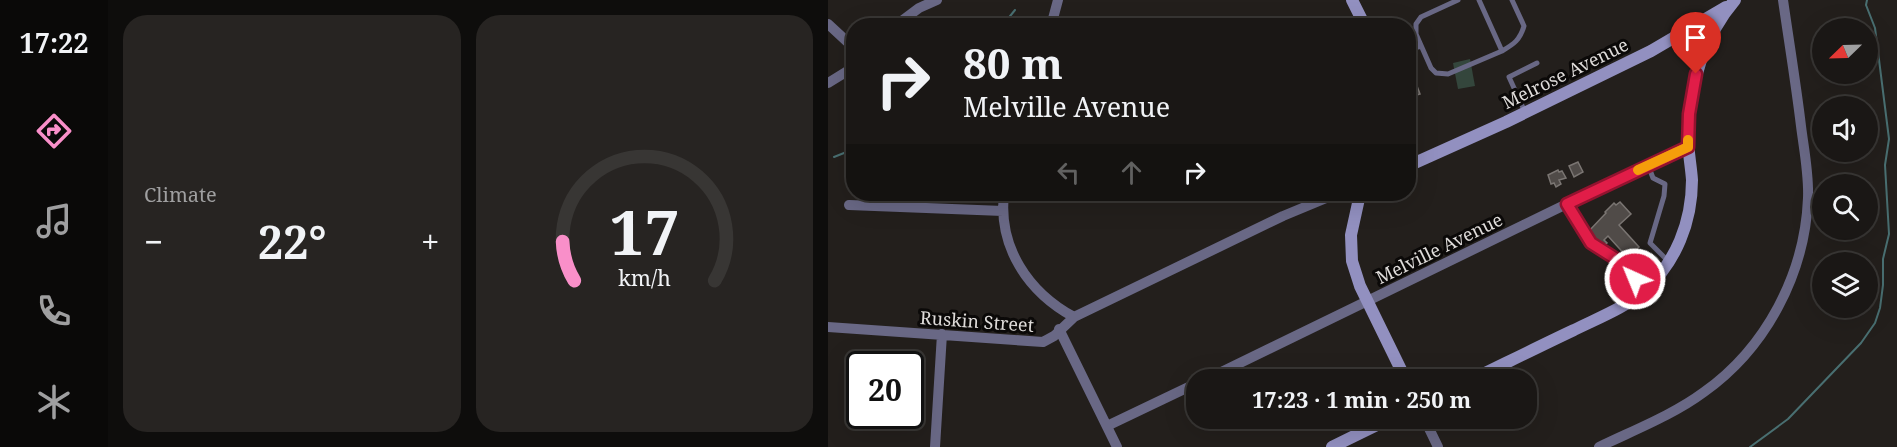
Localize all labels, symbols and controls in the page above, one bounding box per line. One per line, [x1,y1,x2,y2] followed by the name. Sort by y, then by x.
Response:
[1670,12,1721,74] pin
[1812,18,1878,84] north arrow
[1812,18,1878,318] map controls
[1679,21,1712,54] icon: arrive
[19,24,89,61] text: 17:22
[1498,32,1632,114] street label: Melrose Avenue
[963,34,1063,91] text: 80 m
[864,42,942,120] icon: right
[963,88,1170,125] text: Melville Avenue
[1812,96,1878,162] button: sound
[33,110,75,152] icon: directions
[1052,156,1085,189] icon: left
[1115,156,1148,189] icon: ahead
[1178,156,1211,189] icon: right
[1812,174,1878,240] button: search
[144,181,217,208] text: Climate
[609,188,680,273] text: 17
[33,200,75,242] icon: music
[1372,207,1506,289] street label: Melville Avenue
[258,211,327,272] text: 22°
[144,219,163,264] text: −
[421,219,439,264] text: +
[1603,247,1667,311] position arrow
[1812,252,1878,318] button: layers
[618,263,671,292] text: km/h
[33,290,75,332] icon: phone
[919,305,1035,337] street label: Ruskin Street
[846,351,924,429] speed limit sign: 20
[33,381,75,423] icon: climate
[1252,384,1471,414] text: 17:23 · 1 min · 250 m

